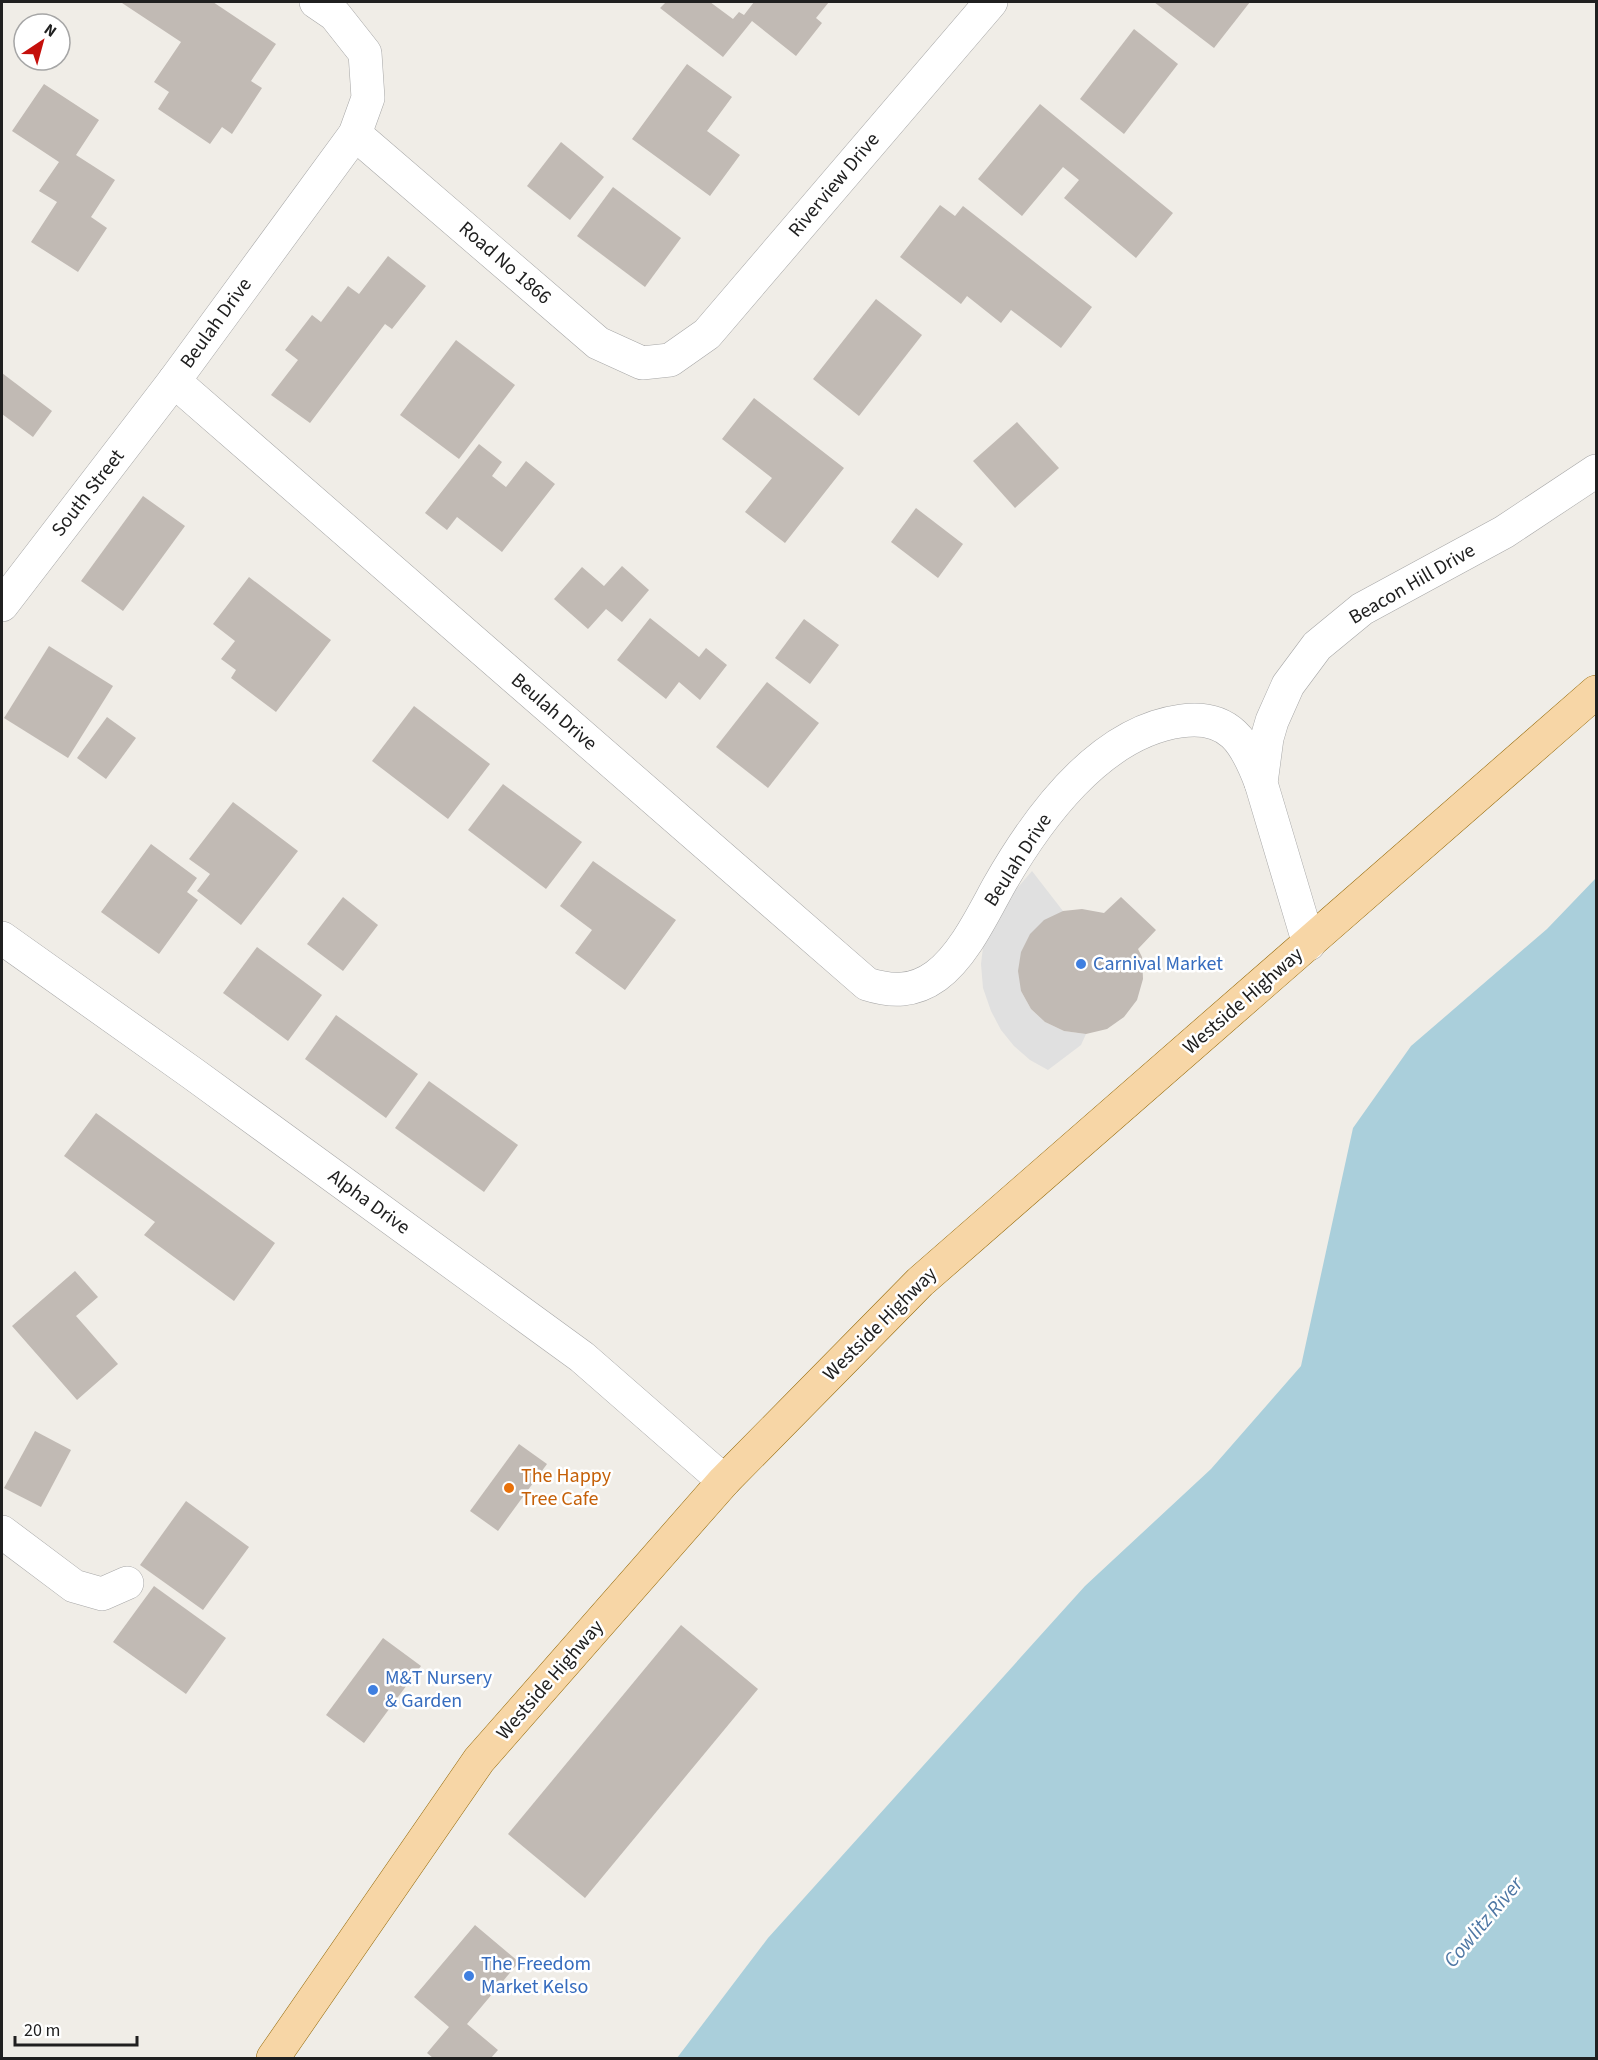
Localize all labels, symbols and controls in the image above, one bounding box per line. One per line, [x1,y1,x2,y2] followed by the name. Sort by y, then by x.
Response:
[12,12,72,72] north arrow
[39,19,61,43] text: N
[782,127,886,243] street label: Riverview Drive
[453,215,557,311] street label: Road No 1866
[174,272,259,374] street label: Beulah Drive
[45,443,131,543] street label: South Street
[1344,536,1480,631] street label: Beacon Hill Drive
[505,667,603,757] street label: Beulah Drive
[977,808,1059,912] street label: Beulah Drive
[1177,940,1310,1061] street label: Westside Highway
[1093,950,1223,978] place label: Carnival Market
[1074,957,1088,971] marker: Carnival Market
[322,1163,416,1241] street label: Alpha Drive
[817,1260,944,1387] street label: Westside Highway
[521,1462,612,1513] place label: The Happy Tree Cafe
[502,1481,516,1495] marker: The Happy Tree Cafe
[490,1613,611,1746] street label: Westside Highway
[385,1664,493,1715] place label: M&T Nursery & Garden
[366,1683,380,1697] marker: M&T Nursery & Garden
[1436,1870,1530,1974] water label: Cowlitz River
[481,1950,591,2001] place label: The Freedom Market Kelso
[462,1969,476,1983] marker: The Freedom Market Kelso
[15,2009,136,2047] scale bar
[24,2018,60,2043] text: 20 m

